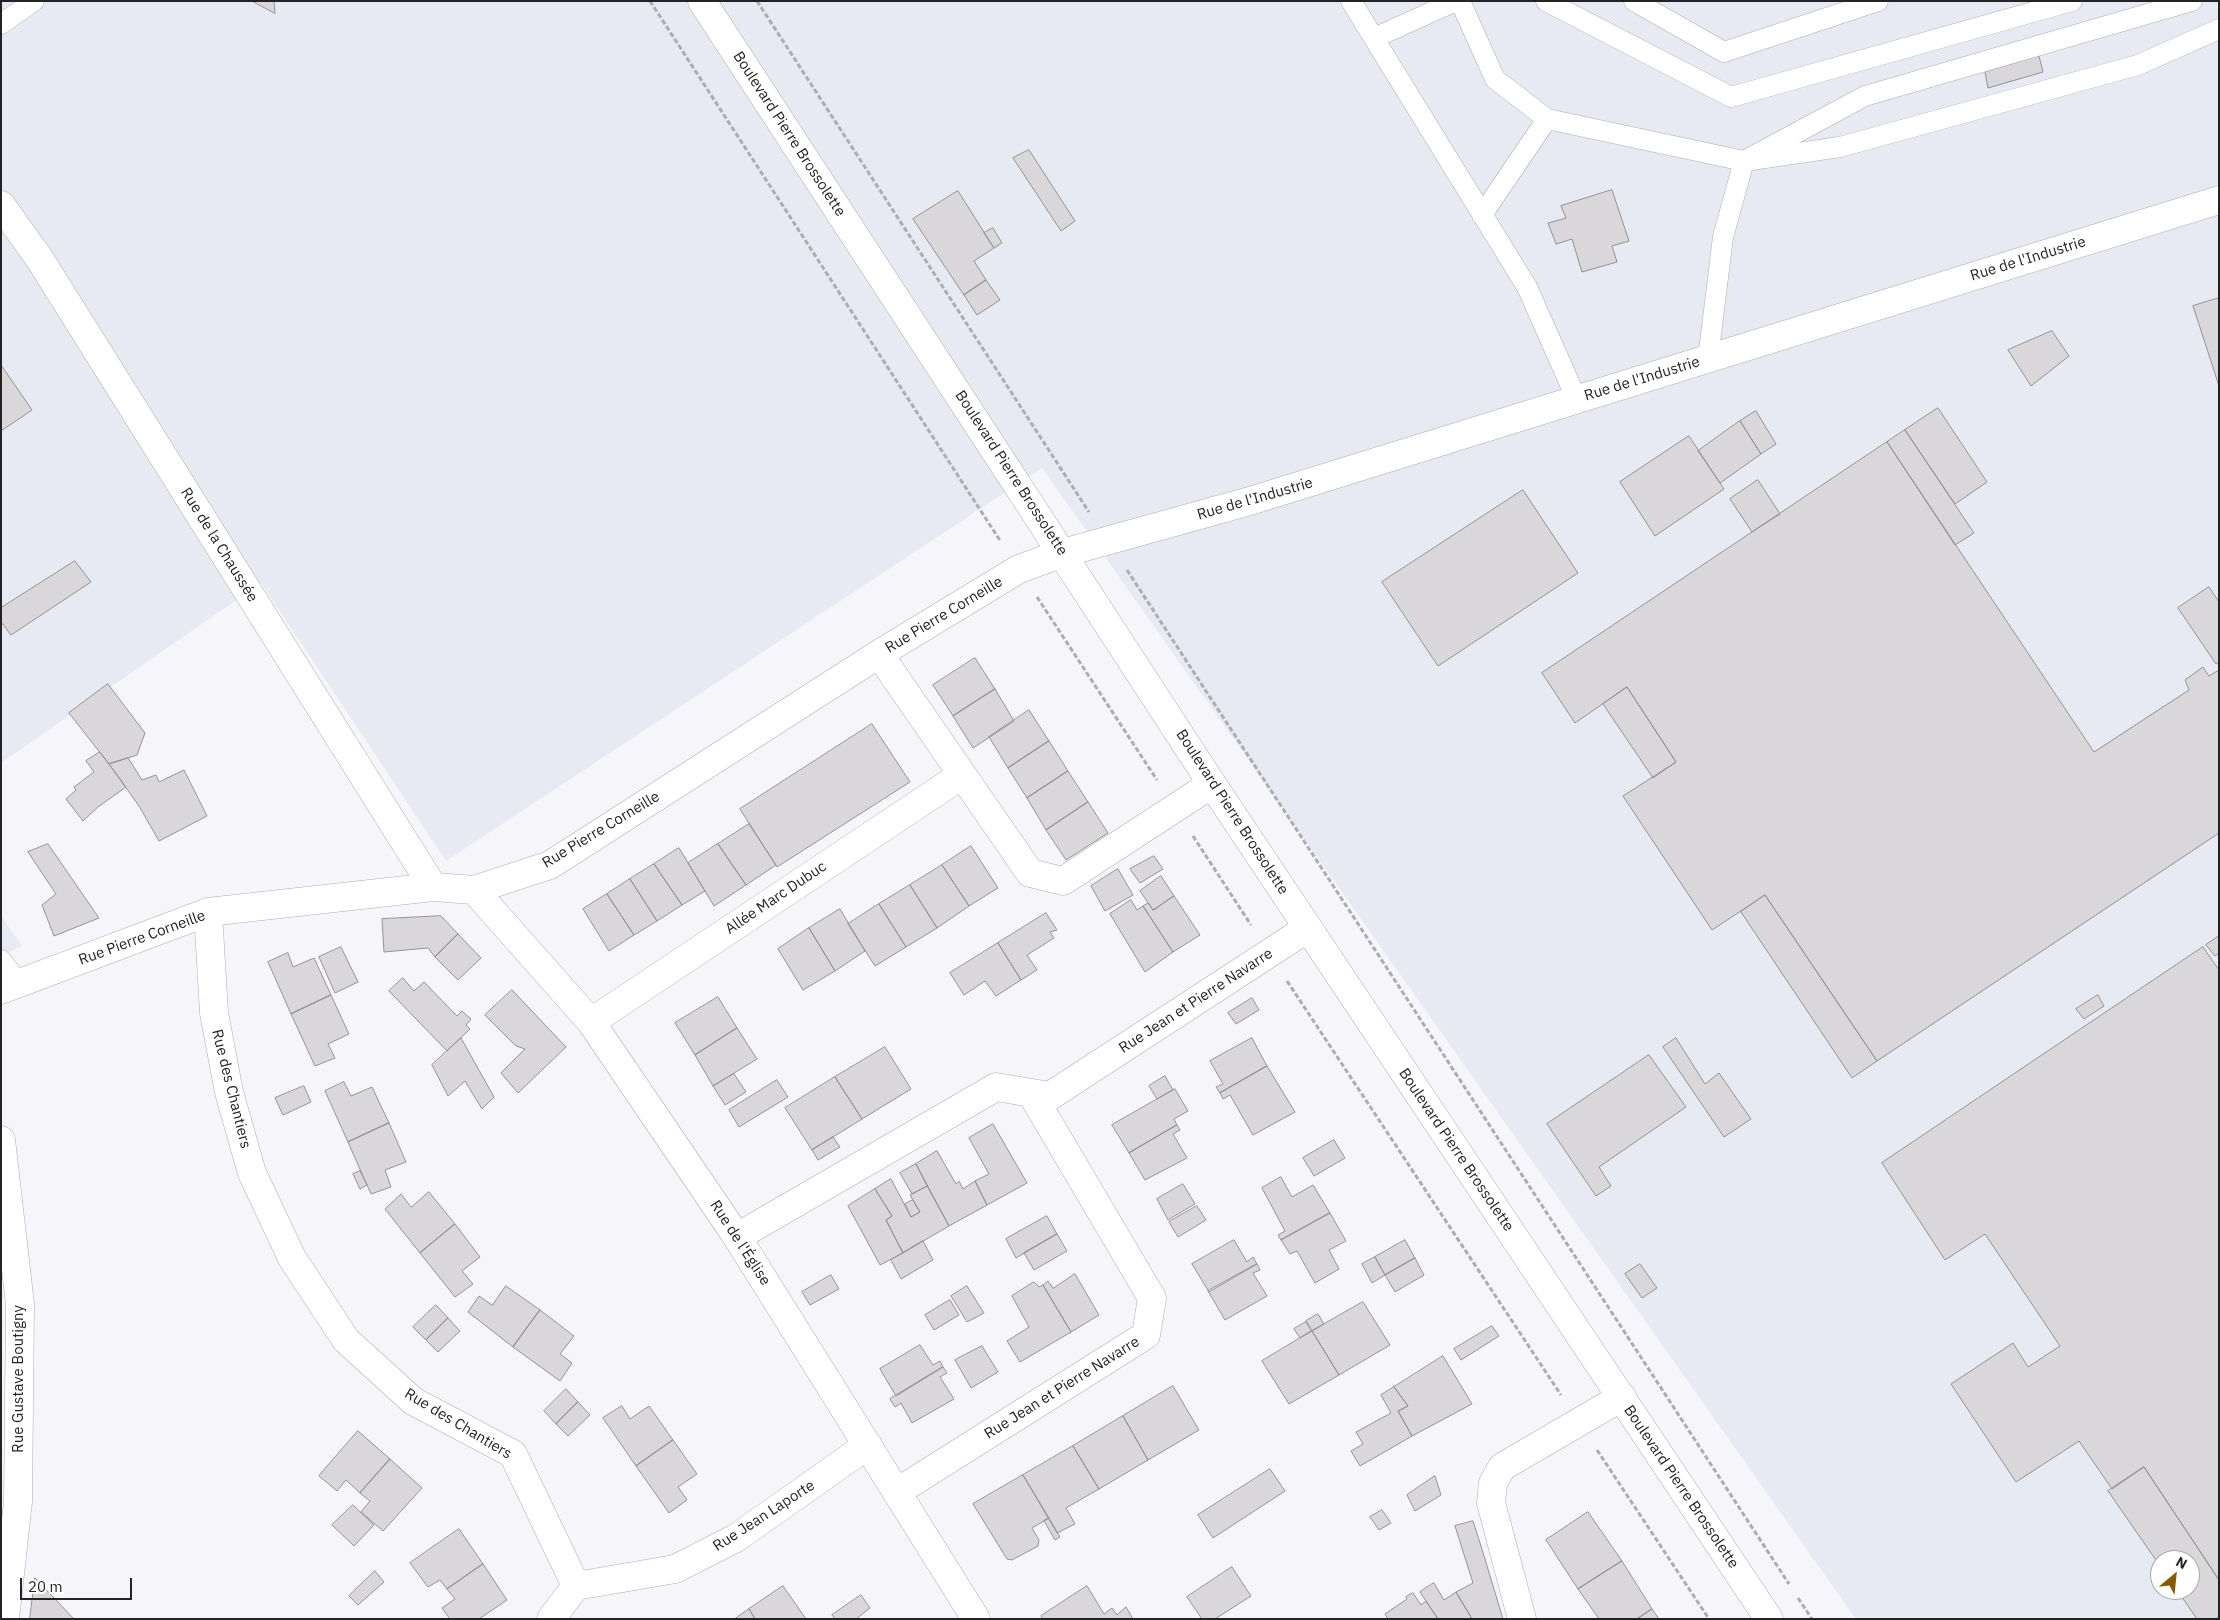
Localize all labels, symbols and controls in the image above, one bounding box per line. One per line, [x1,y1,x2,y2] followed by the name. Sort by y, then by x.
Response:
[729,48,849,220] street label: Boulevard Pierre Brossolette
[1968,233,2088,285] street label: Rue de l'Industrie
[1582,353,1702,405] street label: Rue de l'Industrie
[951,387,1071,559] street label: Boulevard Pierre Brossolette
[1195,474,1315,524] street label: Rue de l'Industrie
[177,485,261,605] street label: Rue de la Chaussée
[882,573,1006,657] street label: Rue Pierre Corneille
[1172,726,1292,898] street label: Boulevard Pierre Brossolette
[539,788,663,872] street label: Rue Pierre Corneille
[722,858,830,938] street label: Allée Marc Dubuc
[76,907,208,969] street label: Rue Pierre Corneille
[1116,945,1276,1057] street label: Rue Jean et Pierre Navarre
[207,1028,255,1150] street label: Rue des Chantiers
[1395,1065,1517,1235] street label: Boulevard Pierre Brossolette
[706,1197,774,1289] street label: Rue de l'Église
[10,1305,28,1453] street label: Rue Gustave Boutigny
[981,1333,1143,1443] street label: Rue Jean et Pierre Navarre
[401,1385,515,1463] street label: Rue des Chantiers
[1620,1402,1742,1572] street label: Boulevard Pierre Brossolette
[710,1476,818,1556] street label: Rue Jean Laporte
[2150,1550,2200,1600] north arrow
[2173,1552,2190,1573] text: N
[22,1568,135,1600] scale bar
[28,1577,63,1596] text: 20 m

